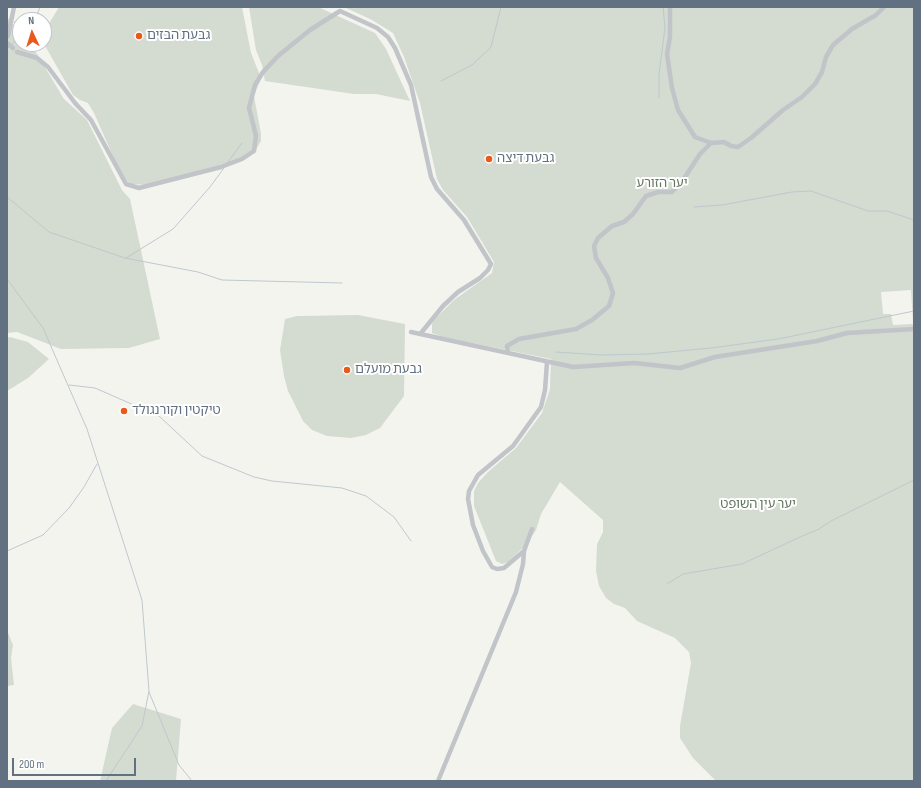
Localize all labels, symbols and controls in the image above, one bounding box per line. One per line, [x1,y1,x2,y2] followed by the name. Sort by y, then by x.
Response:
[12,12,52,52] north arrow
[28,14,35,27] text: N
[147,28,210,44] place label: גבעת הבזים
[134,31,144,41] marker: גבעת הבזים
[497,151,554,167] place label: גבעת דיצה
[484,154,494,164] marker: גבעת דיצה
[636,176,688,192] park label: יער הזורע
[355,362,422,378] place label: גבעת מועלם
[342,365,352,375] marker: גבעת מועלם
[132,403,221,419] place label: טיקטין וקורנגולד
[119,406,129,416] marker: טיקטין וקורנגולד
[720,497,796,513] park label: יער עין השופט
[14,750,138,776] scale bar
[19,757,44,772] text: 200 m

